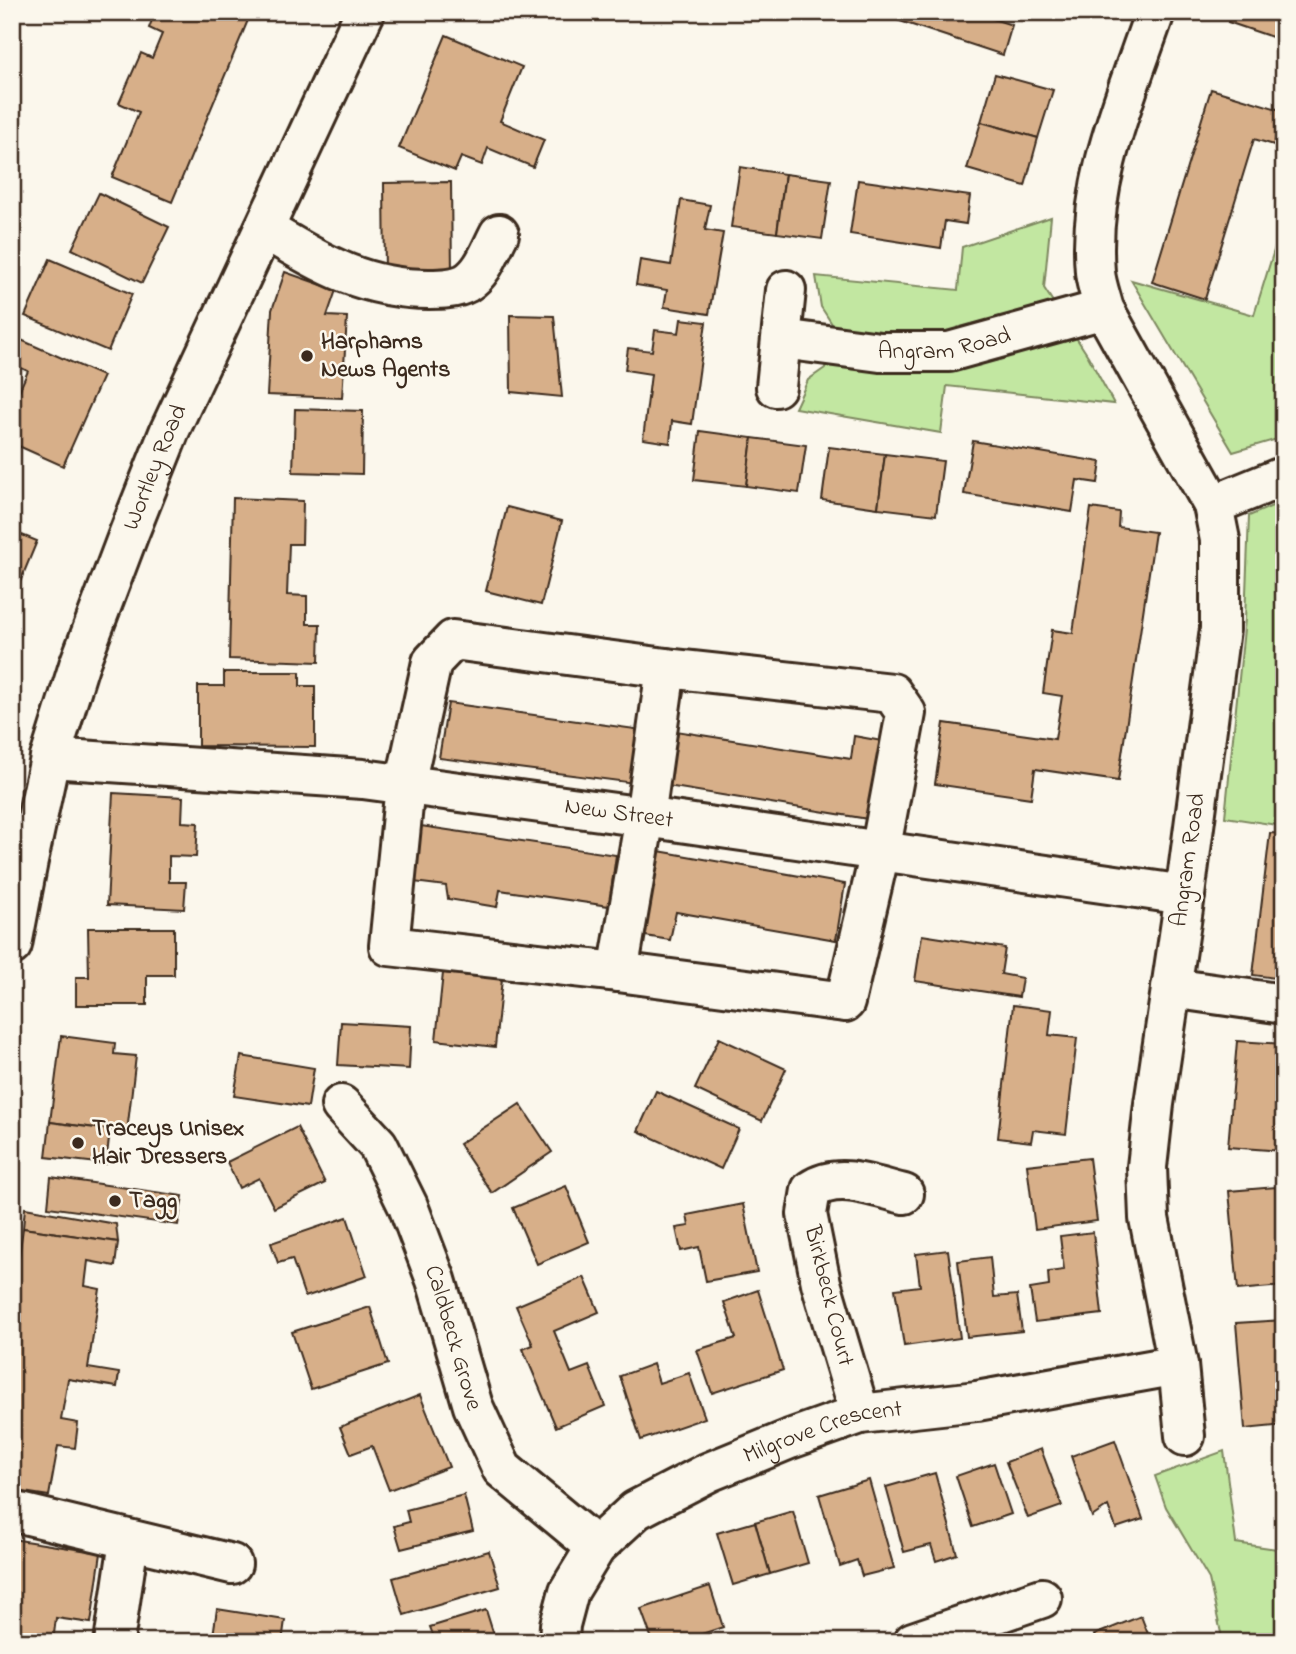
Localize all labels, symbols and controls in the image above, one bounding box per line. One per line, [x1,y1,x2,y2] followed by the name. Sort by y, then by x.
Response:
[878,318,1015,370] street label: Angram Road
[321,325,450,389] place label: Harphams News Agents
[299,348,315,364] marker: Harphams News Agents
[114,398,197,536] street label: Wortley Road
[562,789,676,838] street label: New Street
[1162,790,1216,929] street label: Angram Road
[92,1112,244,1175] place label: Traceys Unisex Hair Dressers
[70,1135,86,1151] marker: Traceys Unisex Hair Dressers
[129,1184,178,1220] place label: Tagg
[107,1193,123,1209] marker: Tagg
[793,1221,862,1370] street label: Birkbeck Court
[414,1260,491,1415] street label: Caldbeck Grove
[738,1392,904,1474] street label: Milgrove Crescent

